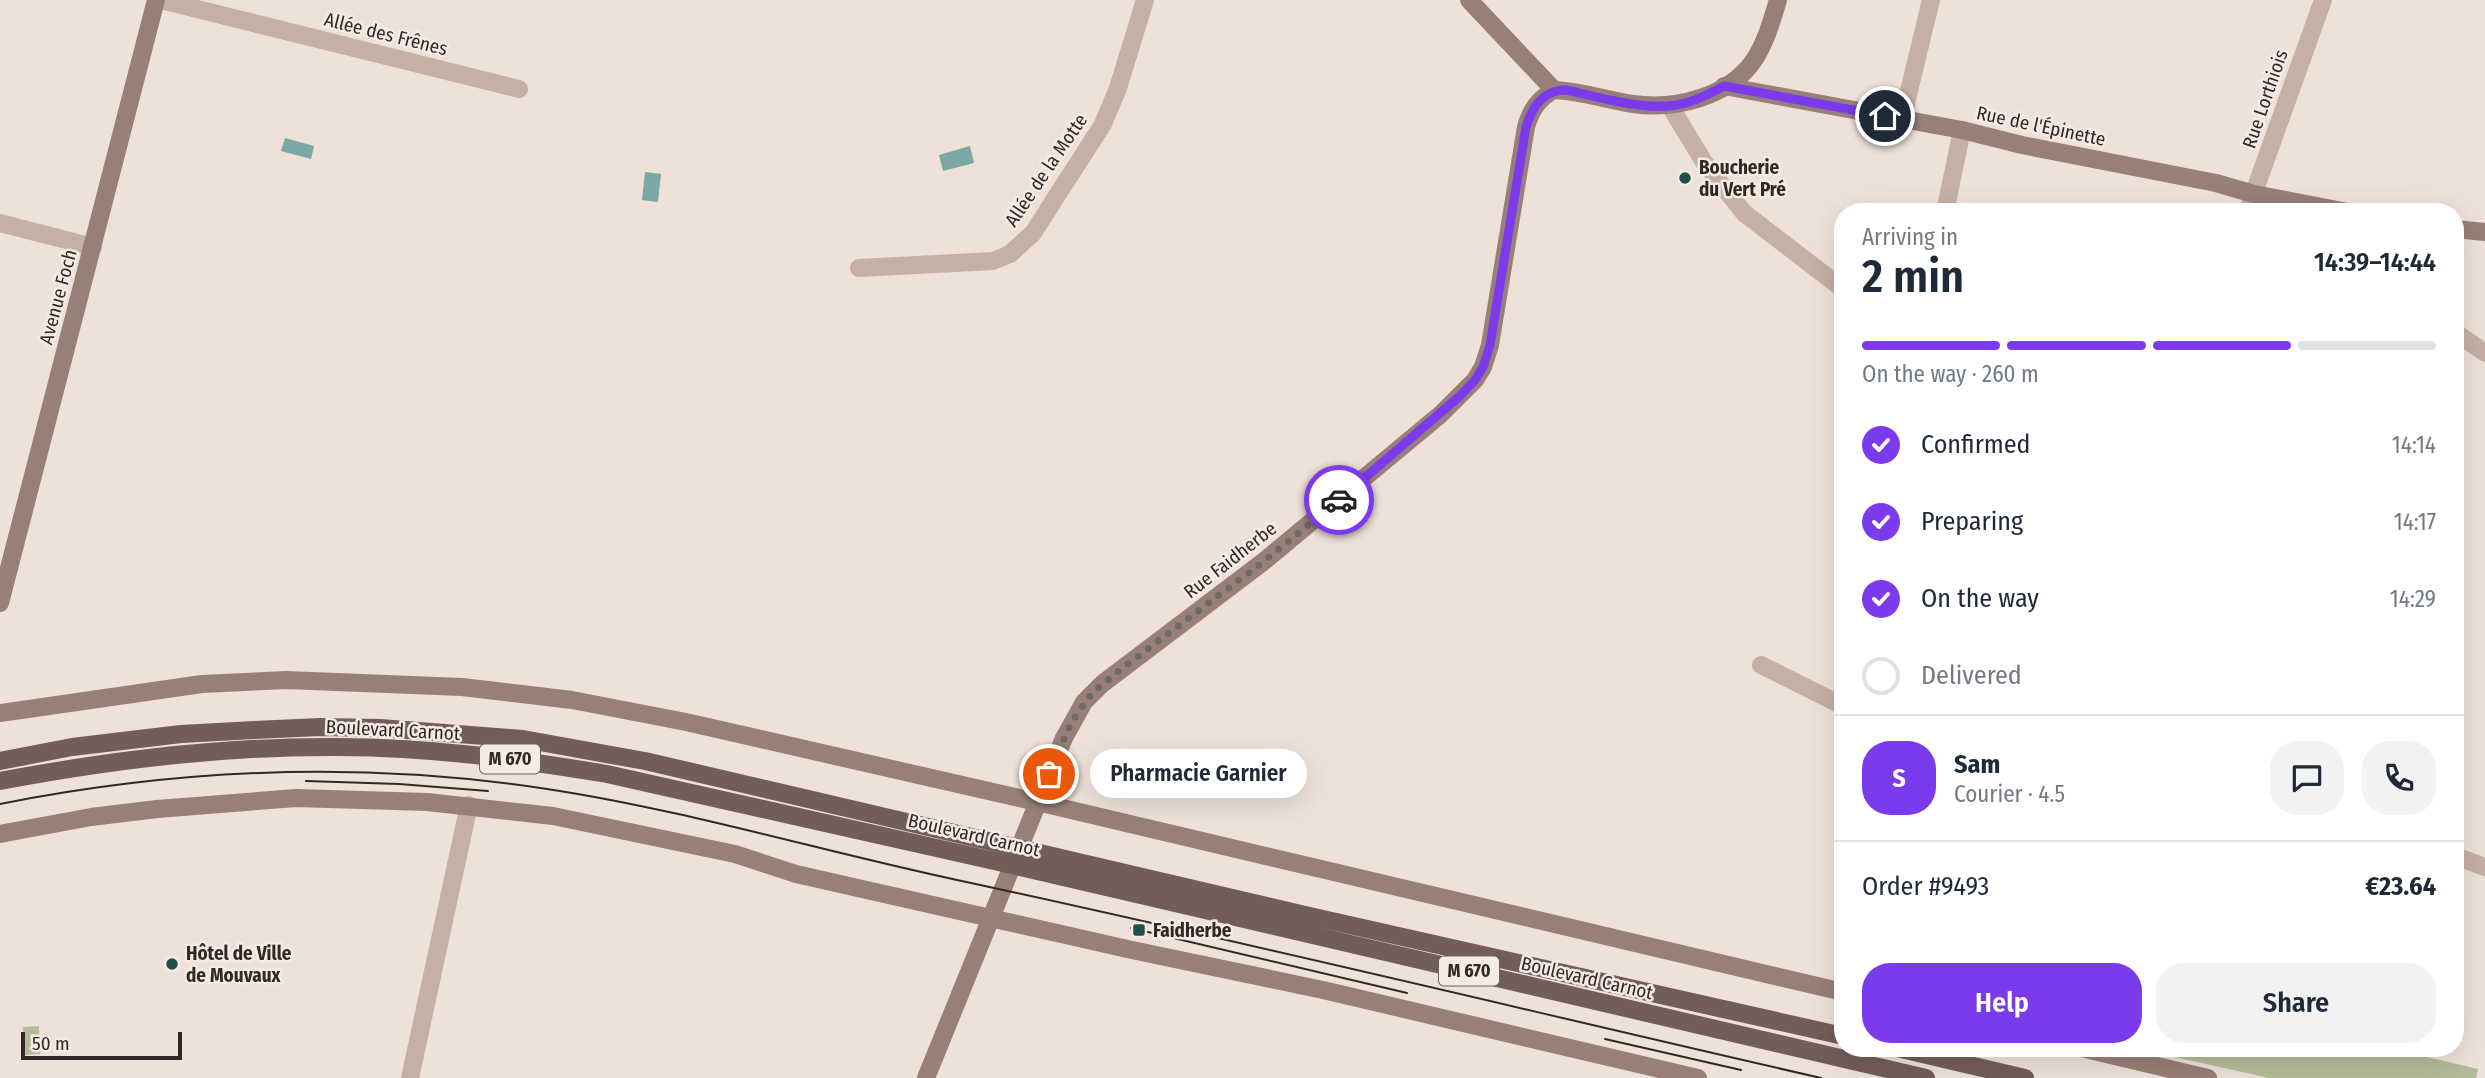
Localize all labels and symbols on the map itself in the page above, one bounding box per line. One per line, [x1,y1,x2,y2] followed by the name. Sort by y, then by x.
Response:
[322,8,450,60] street label: Allée des Frênes
[2237,47,2293,151] street label: Rue Lorthiois
[1855,86,1915,146] pin
[1974,101,2108,151] street label: Rue de l'Épinette
[1000,109,1092,231] street label: Allée de la Motte
[1699,156,1786,201] place label: Boucherie du Vert Pré
[1677,170,1693,186] marker: Boucherie du Vert Pré
[34,247,82,347] street label: Avenue Foch
[1304,465,1374,535] courier
[1179,517,1281,603] street label: Rue Faidherbe
[325,715,462,745] street label: Boulevard Carnot
[480,744,540,774] road number: M 670
[1019,744,1079,804] pin
[1091,750,1308,798] callout: Pharmacie Garnier
[906,809,1043,862] street label: Boulevard Carnot
[1153,919,1232,942] place label: Faidherbe
[1131,922,1147,938] marker: Faidherbe
[186,942,292,987] place label: Hôtel de Ville de Mouvaux
[1519,952,1656,1005] street label: Boulevard Carnot
[164,956,180,972] marker: Hôtel de Ville de Mouvaux
[1439,956,1499,986] road number: M 670
[21,1029,182,1061] scale bar

